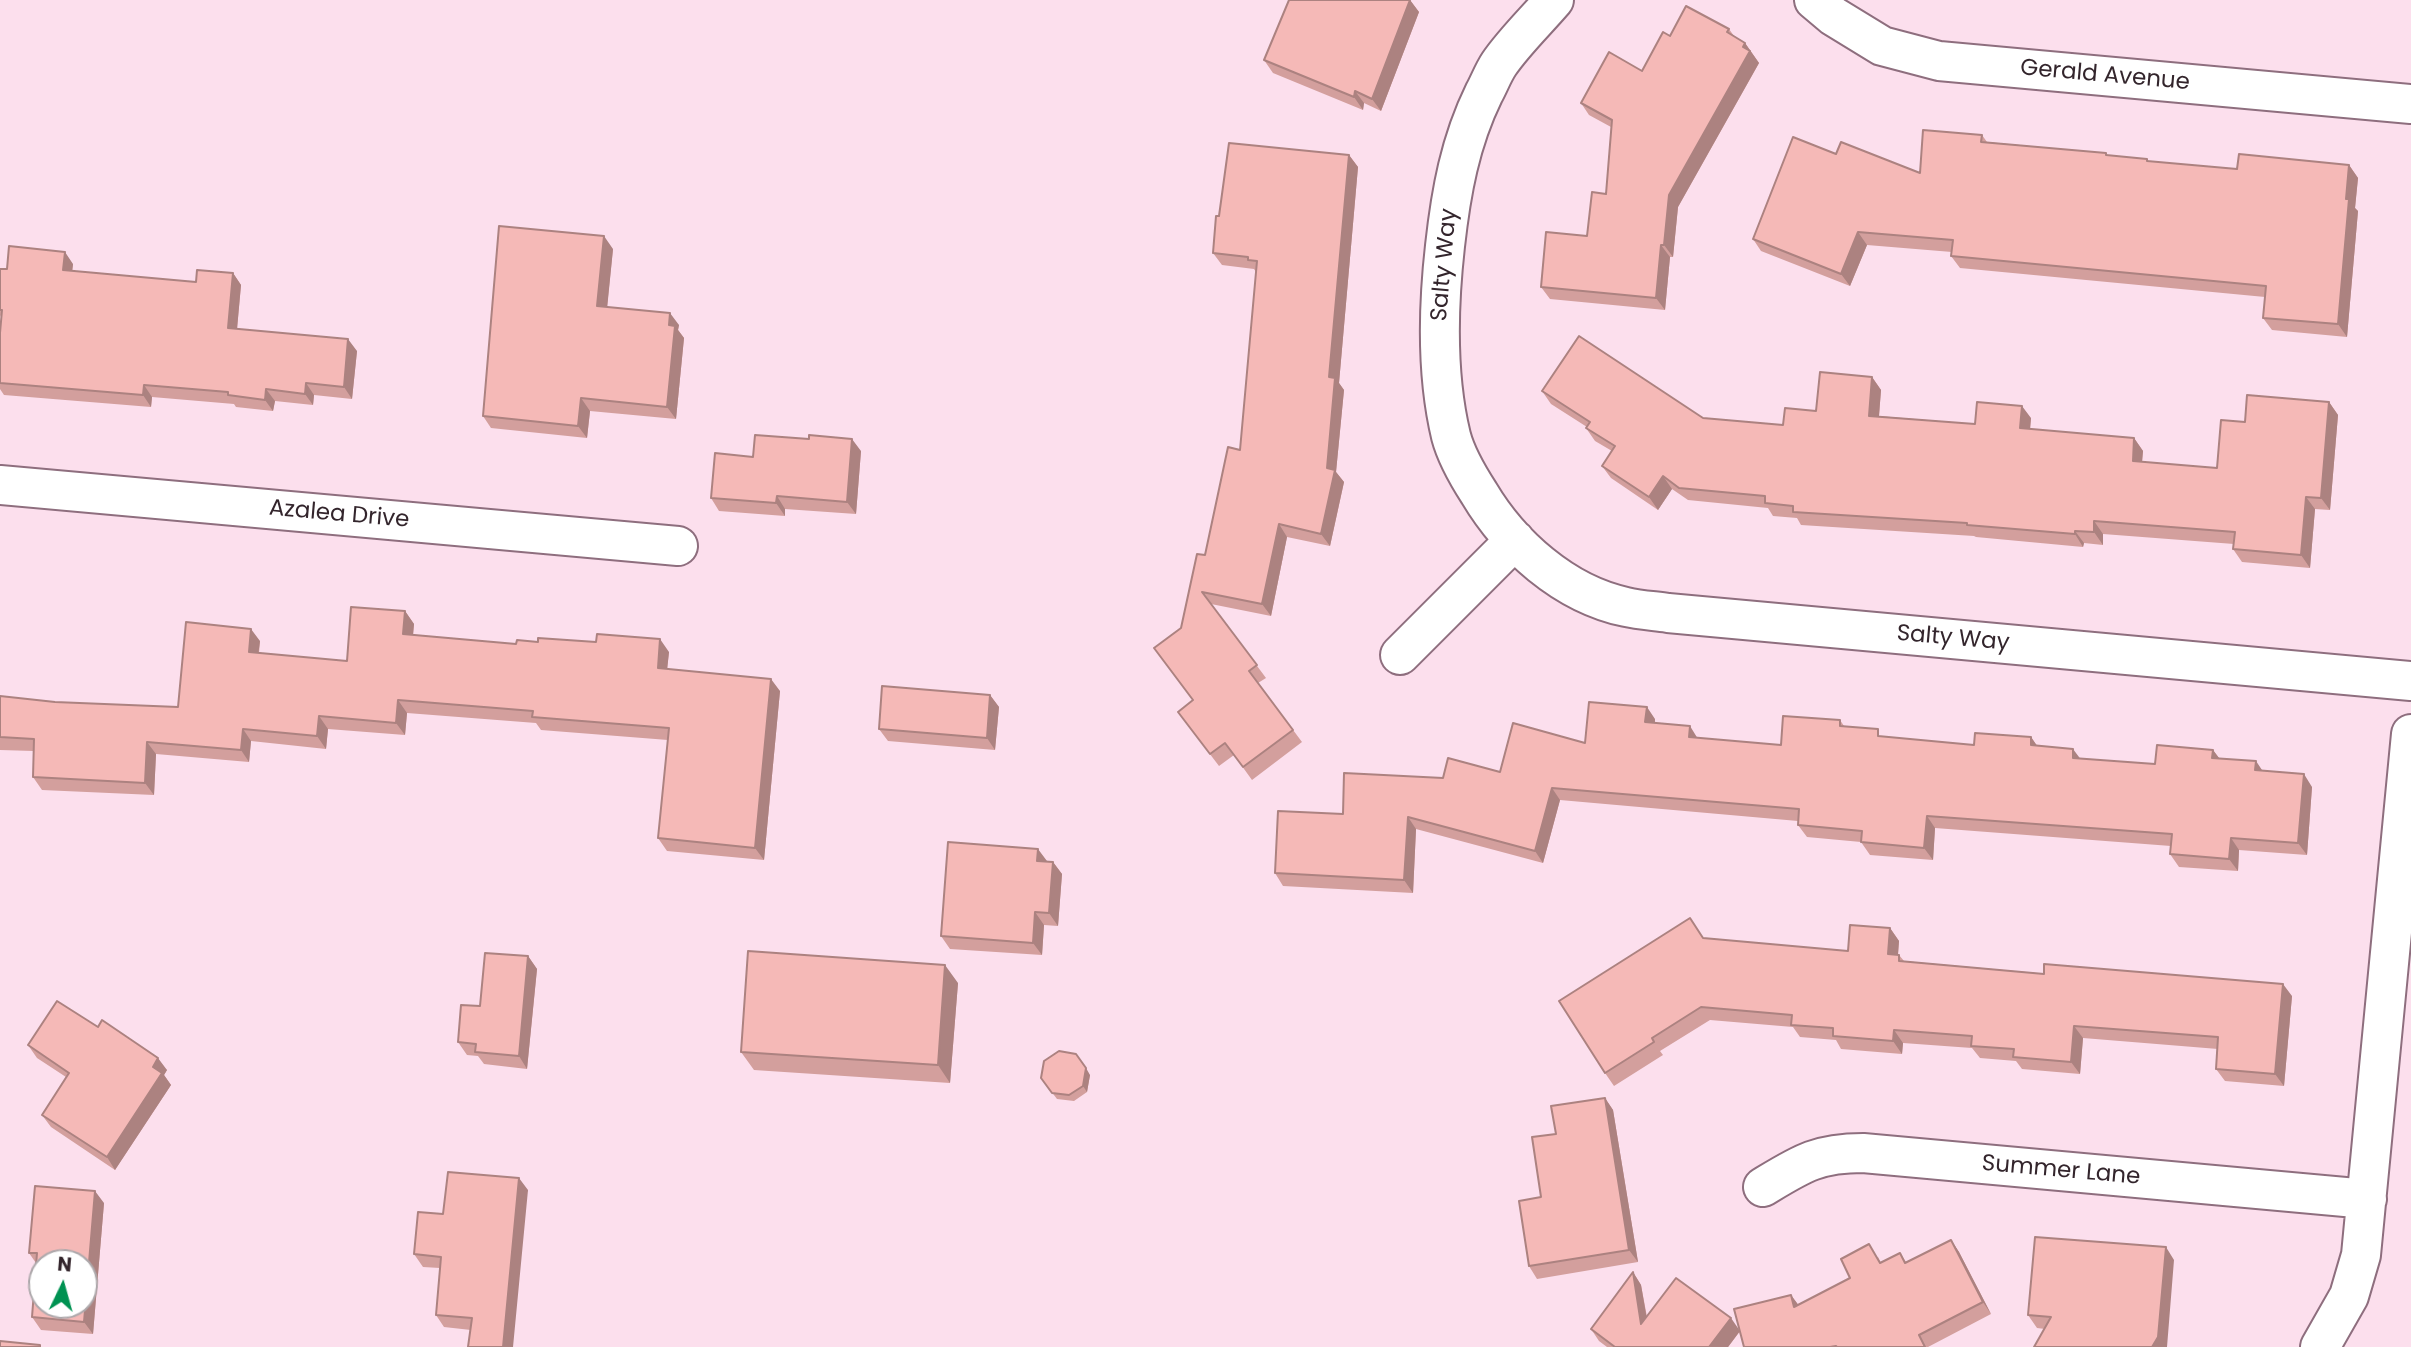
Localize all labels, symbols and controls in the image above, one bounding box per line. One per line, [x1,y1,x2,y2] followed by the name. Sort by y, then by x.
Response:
[2019,55,2191,97] street label: Gerald Avenue
[1426,207,1464,323] street label: Salty Way
[268,495,410,535] street label: Azalea Drive
[1895,620,2011,658] street label: Salty Way
[1981,1150,2141,1192] street label: Summer Lane
[28,1249,98,1319] north arrow
[56,1251,73,1279] text: N

